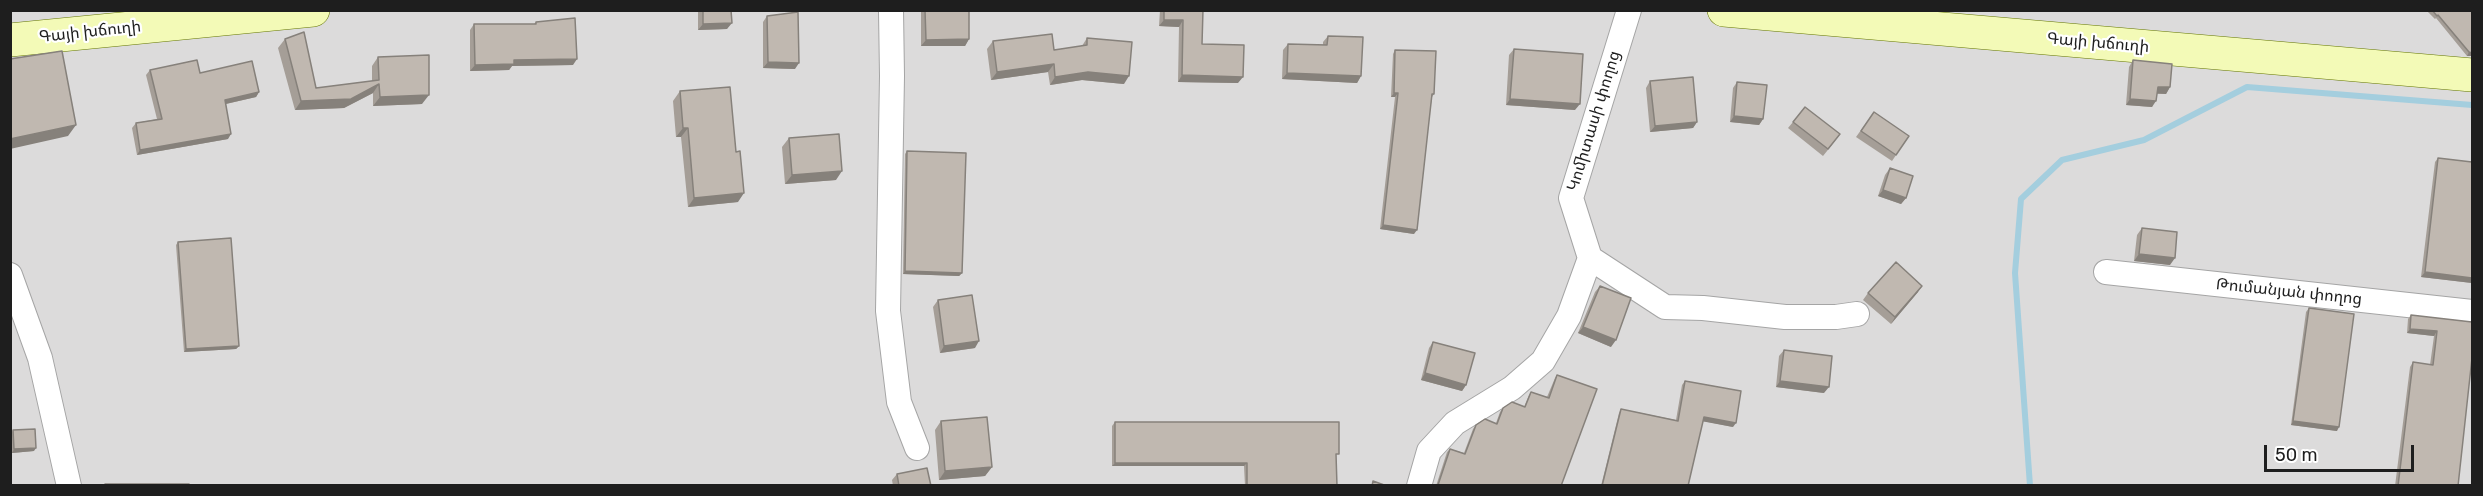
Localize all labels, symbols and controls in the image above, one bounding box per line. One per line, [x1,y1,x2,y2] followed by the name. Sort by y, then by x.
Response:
[38,17,142,47] street label: Գայի խճուղի
[2046,29,2150,57] street label: Գայի խճուղի
[1564,49,1624,193] street label: Կոմիտասի փողոց
[2215,275,2363,309] street label: Թումանյան փողոց
[2267,433,2417,471] scale bar
[2275,444,2318,466] text: 50 m

